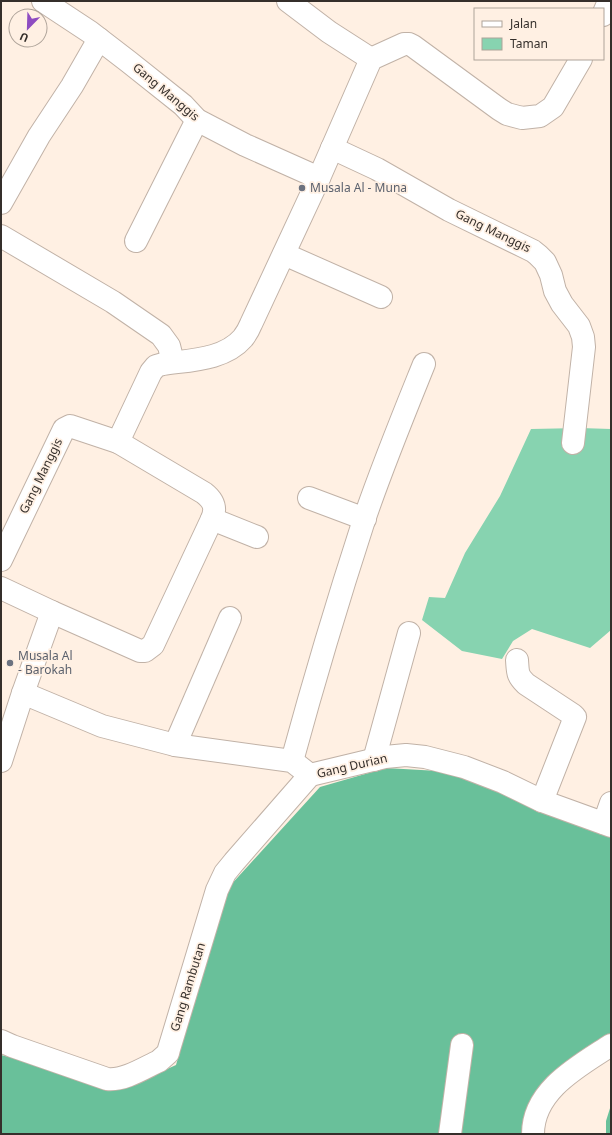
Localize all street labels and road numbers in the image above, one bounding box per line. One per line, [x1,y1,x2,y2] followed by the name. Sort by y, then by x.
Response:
[129,59,203,125] street label: Gang Manggis
[453,205,534,256] street label: Gang Manggis
[15,435,66,516] street label: Gang Manggis
[315,749,389,782] street label: Gang Durian
[166,940,209,1033] street label: Gang Rambutan

